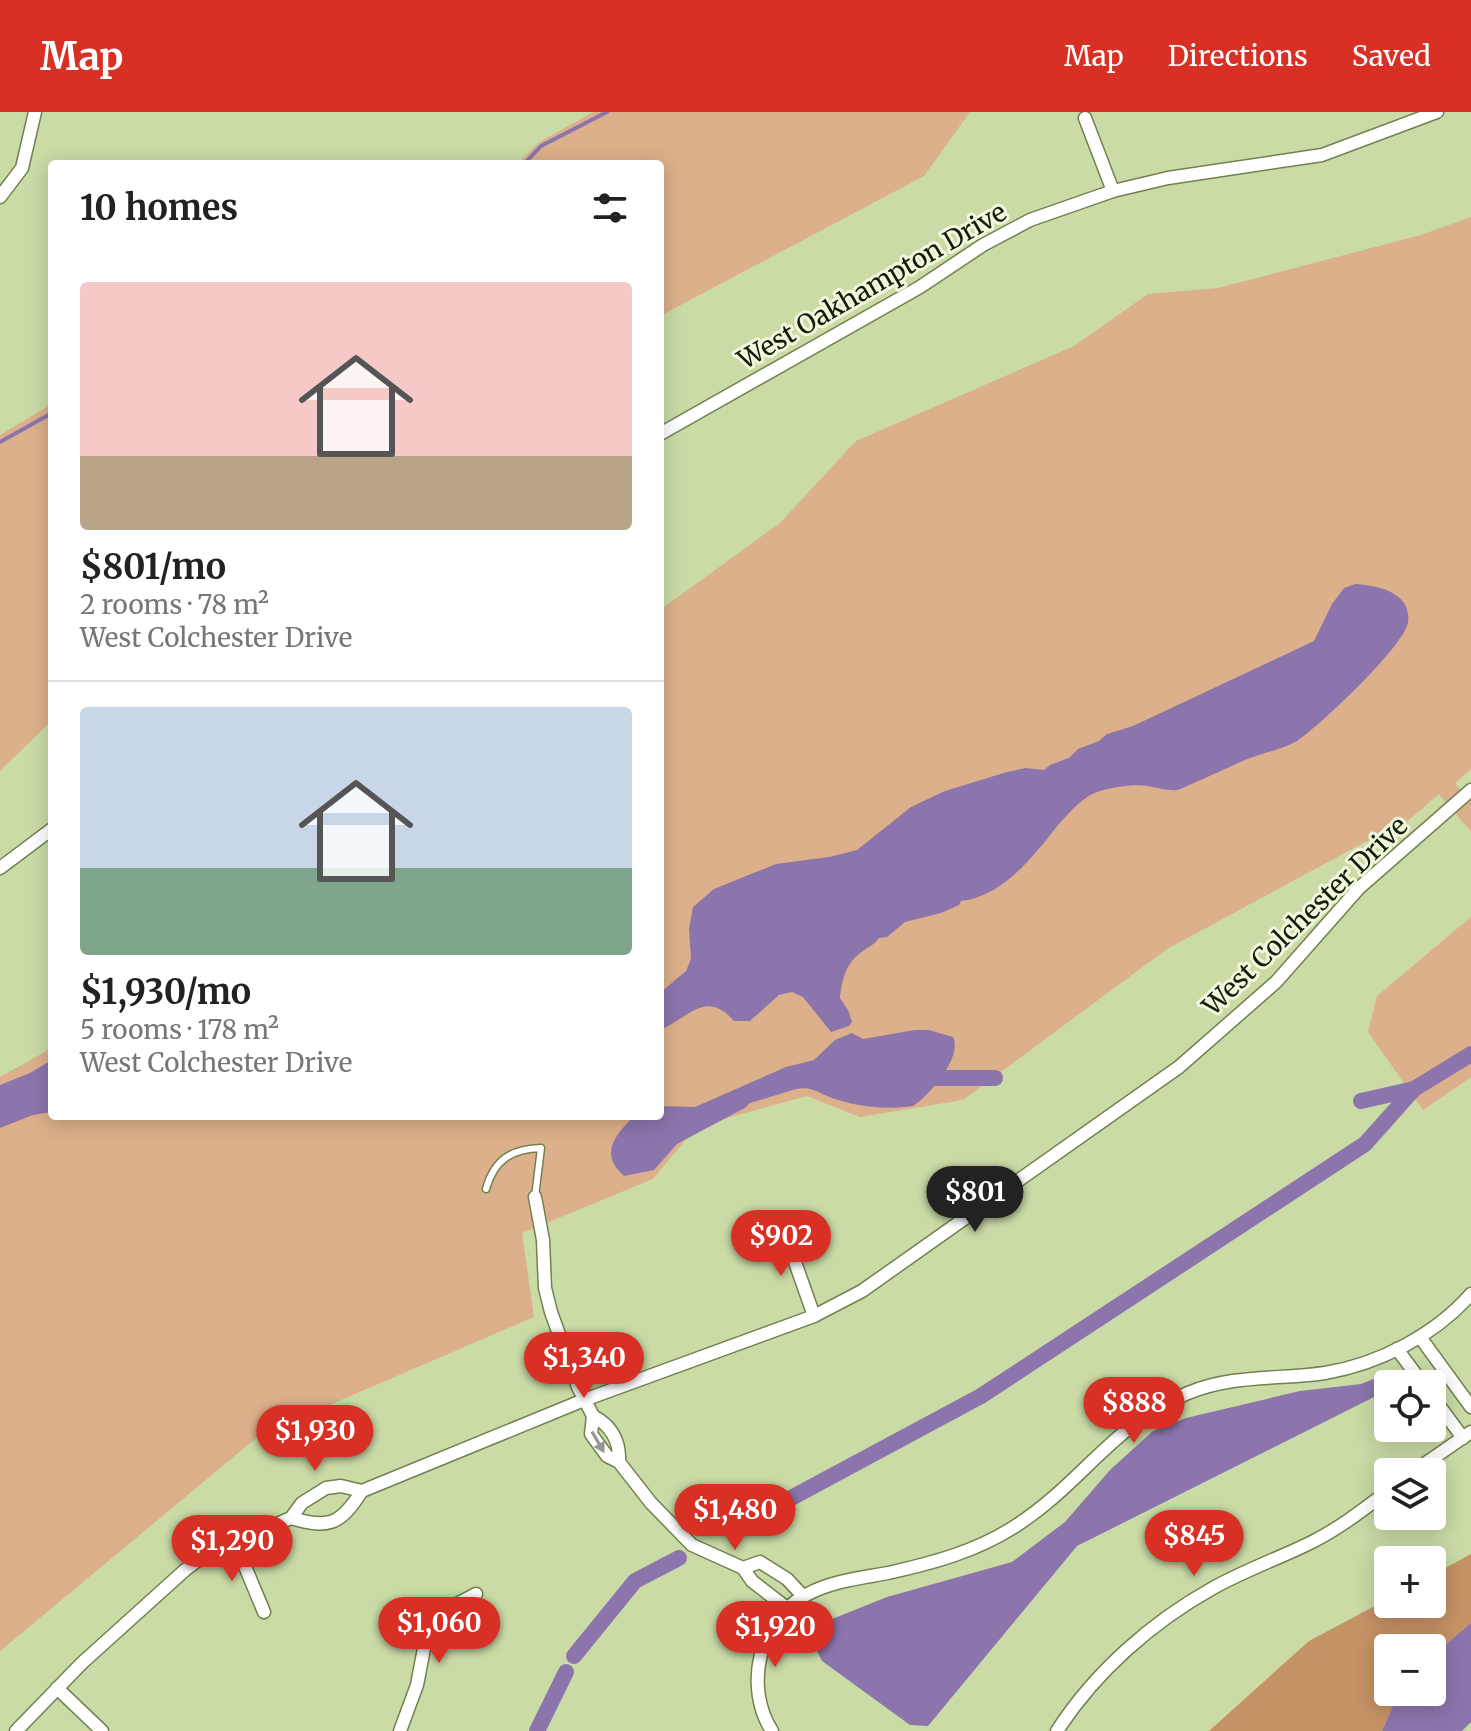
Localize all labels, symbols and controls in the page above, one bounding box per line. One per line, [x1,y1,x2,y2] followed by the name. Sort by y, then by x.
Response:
[40,33,124,80] text: Map
[1064,38,1124,74] text: Map
[1168,38,1308,74] text: Directions
[1352,38,1431,74] text: Saved
[588,186,632,230] icon: filters
[80,187,238,229] text: 10 homes
[731,195,1012,377] street label: West Oakhampton Drive
[284,334,428,478] icon: home
[80,546,226,588] text: $801/mo
[80,588,269,621] text: 2 rooms · 78 m²
[80,621,352,654] text: West Colchester Drive
[284,759,428,903] icon: home
[1195,809,1414,1023] street label: West Colchester Drive
[80,971,251,1013] text: $1,930/mo
[80,1013,279,1046] text: 5 rooms · 178 m²
[80,1046,352,1079] text: West Colchester Drive
[928,1166,1022,1234] pin: $801
[944,1175,1006,1208] text: $801
[734,1210,828,1278] pin: $902
[749,1219,813,1252] text: $902
[519,1332,649,1400] pin: $1,340
[542,1341,626,1374] text: $1,340
[1374,1370,1446,1706] map controls
[1374,1370,1446,1442] button: locate
[1087,1377,1181,1445] pin: $888
[1101,1386,1167,1419] text: $888
[250,1405,380,1473] pin: $1,930
[274,1414,356,1447] text: $1,930
[591,1431,605,1453] one-way arrow
[1374,1458,1446,1530] button: layers
[670,1484,800,1552] pin: $1,480
[692,1493,778,1526] text: $1,480
[1147,1510,1241,1578] pin: $845
[167,1515,297,1583] pin: $1,290
[1163,1519,1225,1552] text: $845
[190,1524,274,1557] text: $1,290
[1374,1546,1446,1618] button: +
[374,1597,504,1665] pin: $1,060
[710,1601,840,1669] pin: $1,920
[396,1606,482,1639] text: $1,060
[734,1610,816,1643] text: $1,920
[1374,1634,1446,1706] button: −

